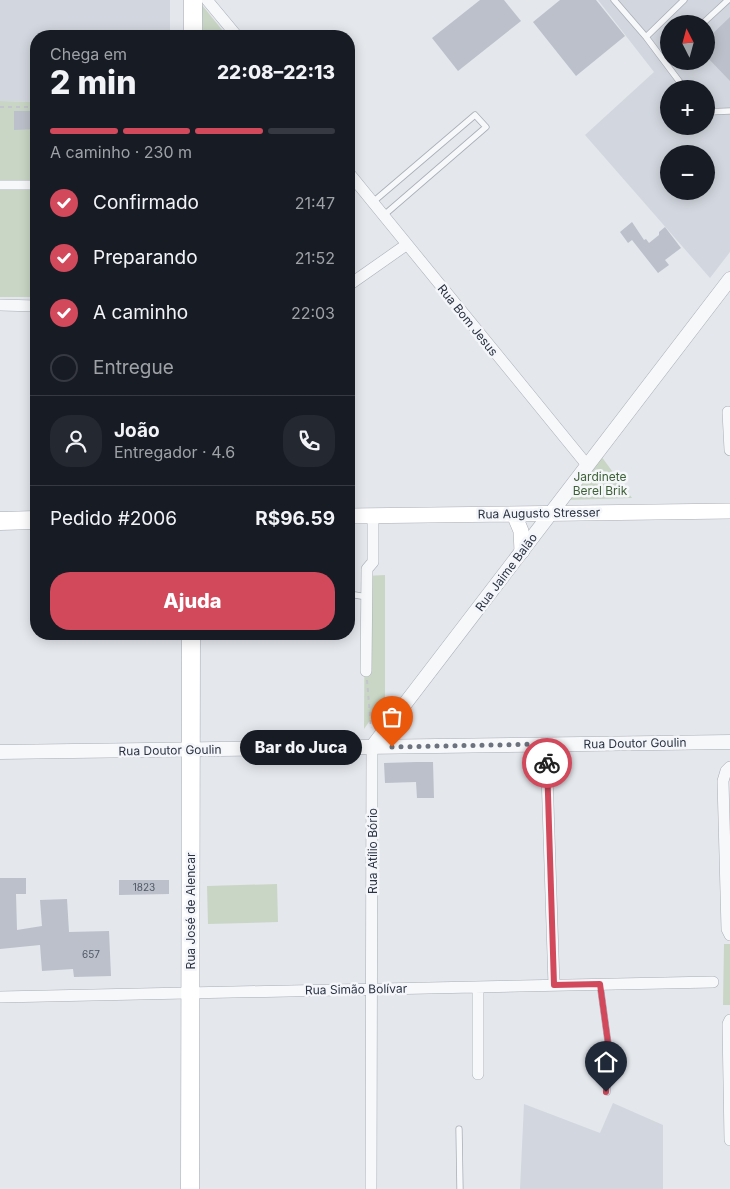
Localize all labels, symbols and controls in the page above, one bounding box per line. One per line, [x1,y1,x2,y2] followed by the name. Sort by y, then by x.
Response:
[660,15,715,70] north arrow
[660,15,715,200] map controls
[50,44,127,64] text: Chega em
[217,61,335,84] text: 22:08–22:13
[50,63,136,102] text: 2 min
[660,80,715,135] button: +
[50,142,192,162] text: A caminho · 230 m
[660,145,715,200] button: −
[50,189,78,217] icon: check
[93,191,199,214] text: Confirmado
[295,193,335,213] text: 21:47
[50,244,78,272] icon: check
[93,246,198,269] text: Preparando
[295,248,335,268] text: 21:52
[435,281,501,359] street label: Rua Bom Jesus
[50,299,78,327] icon: check
[93,301,188,324] text: A caminho
[291,303,335,323] text: 22:03
[93,356,174,379] text: Entregue
[50,415,102,467] button: person
[283,415,335,467] button: phone
[114,419,160,442] text: João
[114,442,235,462] text: Entregador · 4.6
[573,469,628,498] park label: Jardinete Berel Brik
[478,504,601,522] street label: Rua Augusto Stresser
[50,507,177,530] text: Pedido #2006
[255,507,335,530] text: R$96.59
[472,530,540,614] street label: Rua Jaime Balão
[50,572,335,630] button: Ajuda
[371,696,413,747] pin
[378,703,406,731] icon: bag
[240,730,362,764] callout: Bar do Juca
[583,735,687,751] street label: Rua Doutor Goulin
[255,737,347,757] text: Bar do Juca
[522,738,572,788] courier
[118,742,222,758] street label: Rua Doutor Goulin
[533,749,561,777] icon: bike
[365,808,380,894] street label: Rua Atílio Bório
[183,852,198,969] street label: Rua José de Alencar
[133,881,155,893] house number: 1823
[82,948,100,960] house number: 657
[305,981,408,997] street label: Rua Simão Bolívar
[585,1041,627,1092] pin
[592,1048,620,1076] icon: home

